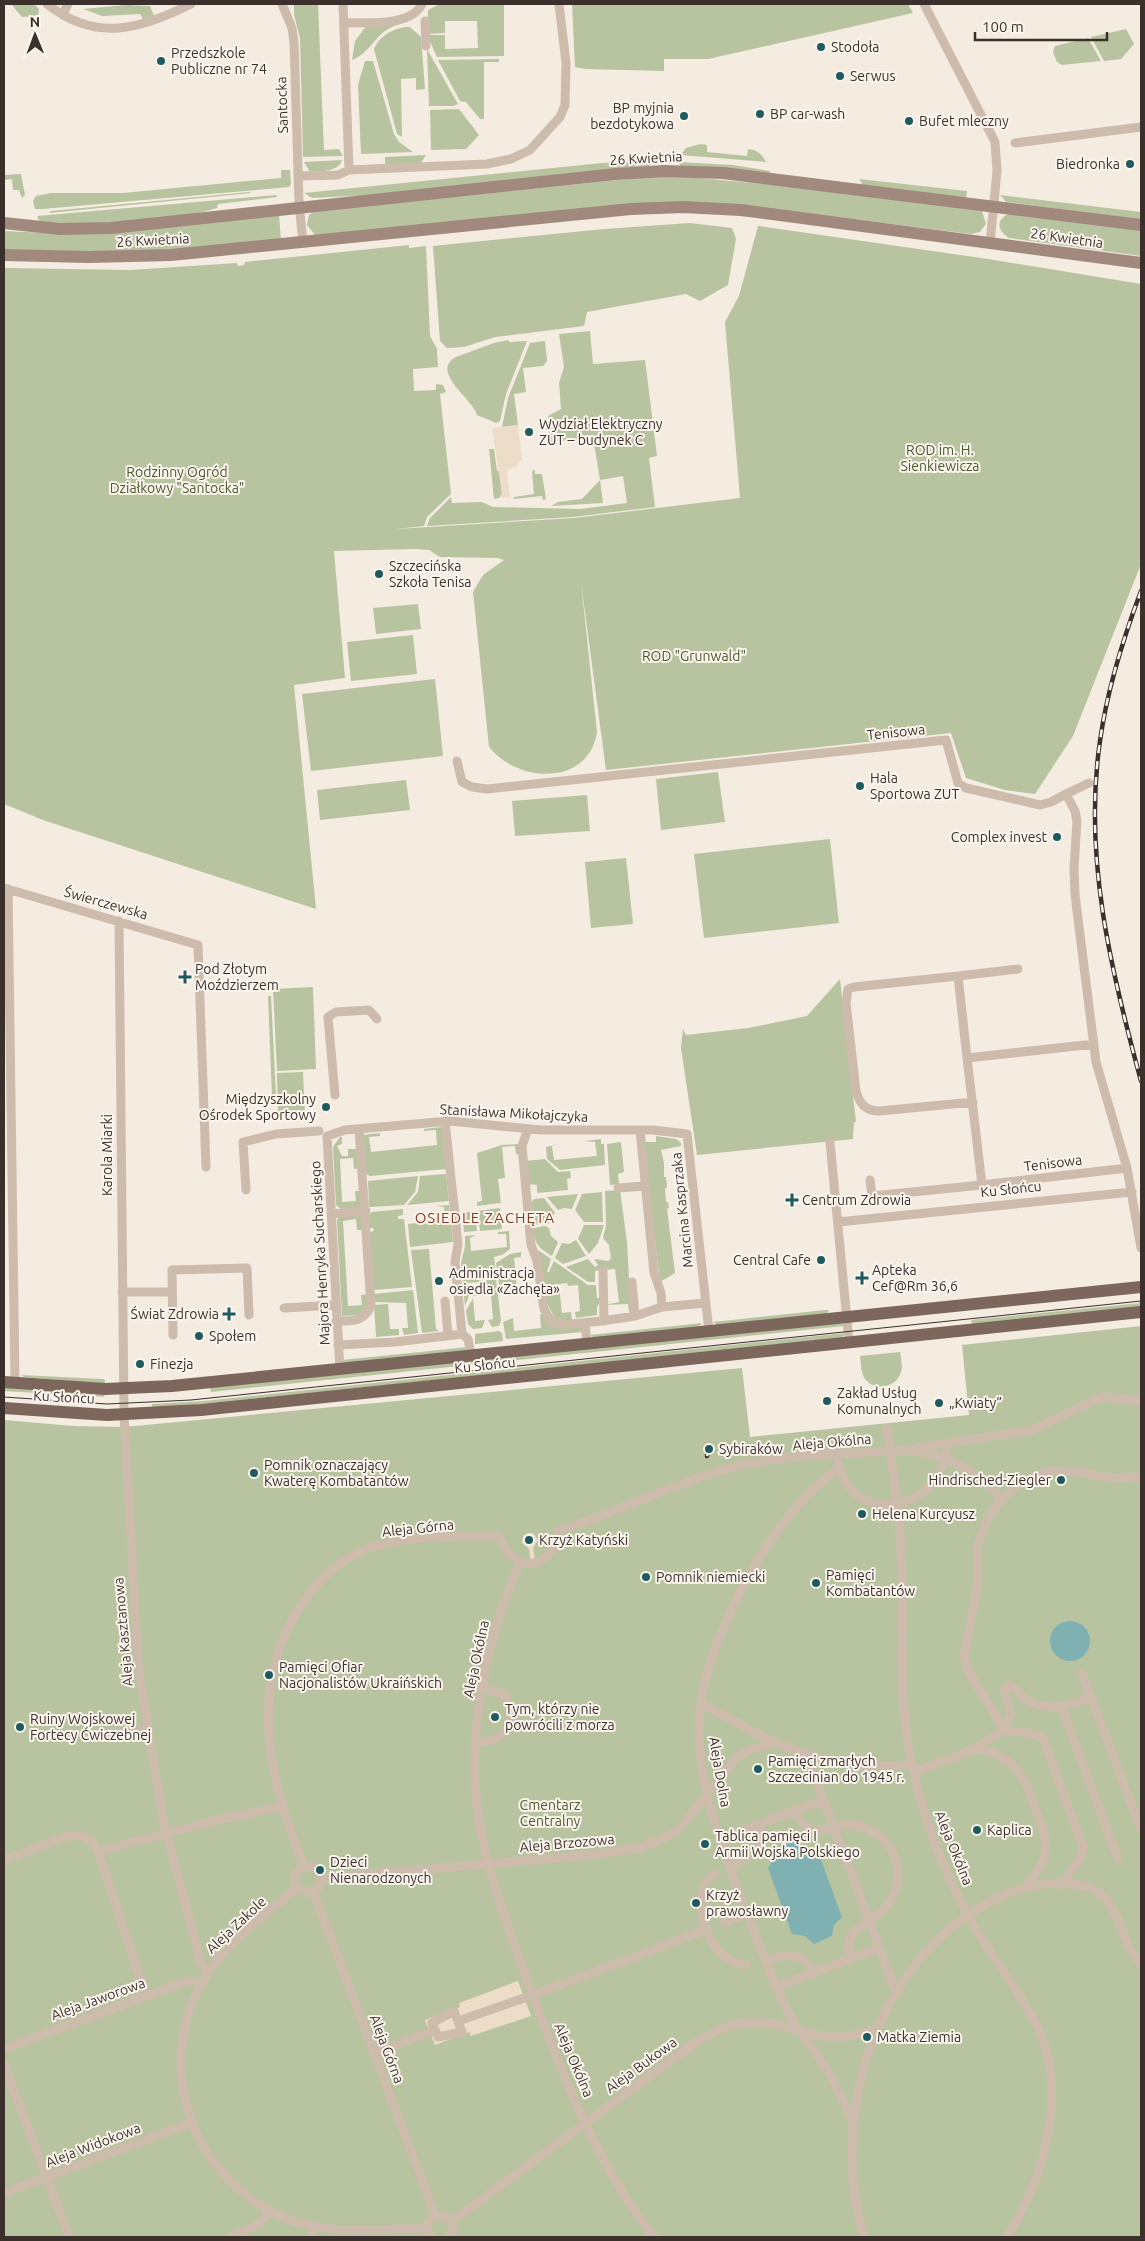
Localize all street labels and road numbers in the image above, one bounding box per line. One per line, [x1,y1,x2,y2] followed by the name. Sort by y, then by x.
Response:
[273,76,291,134] street label: Santocka
[609,148,683,168] street label: 26 Kwietnia
[1030,225,1104,251] street label: 26 Kwietnia
[116,230,190,250] street label: 26 Kwietnia
[866,721,926,743] street label: Tenisowa
[62,882,150,923] street label: Świerczewska
[439,1101,589,1125] street label: Stanisława Mikołajczyka
[99,1114,115,1196] street label: Karola Miarki
[668,1151,696,1269] street label: Marcina Kasprzaka
[1023,1151,1083,1175] street label: Tenisowa
[307,1160,333,1346] street label: Majora Henryka Sucharskiego
[980,1178,1042,1200] street label: Ku Słońcu
[454,1354,516,1376] street label: Ku Słońcu
[33,1387,95,1407] street label: Ku Słońcu
[792,1431,872,1453] street label: Aleja Okólna
[381,1516,455,1540] street label: Aleja Górna
[110,1577,136,1687] street label: Aleja Kasztanowa
[460,1619,492,1699] street label: Aleja Okólna
[706,1736,734,1808] street label: Aleja Dolna
[932,1808,976,1888] street label: Aleja Okólna
[519,1831,615,1855] street label: Aleja Brzozowa
[203,1893,269,1957] street label: Aleja Zakole
[49,1975,147,2023] street label: Aleja Jaworowa
[367,2012,407,2086] street label: Aleja Górna
[551,2021,597,2099] street label: Aleja Okólna
[602,2034,680,2096] street label: Aleja Bukowa
[43,2120,143,2170] street label: Aleja Widokowa

